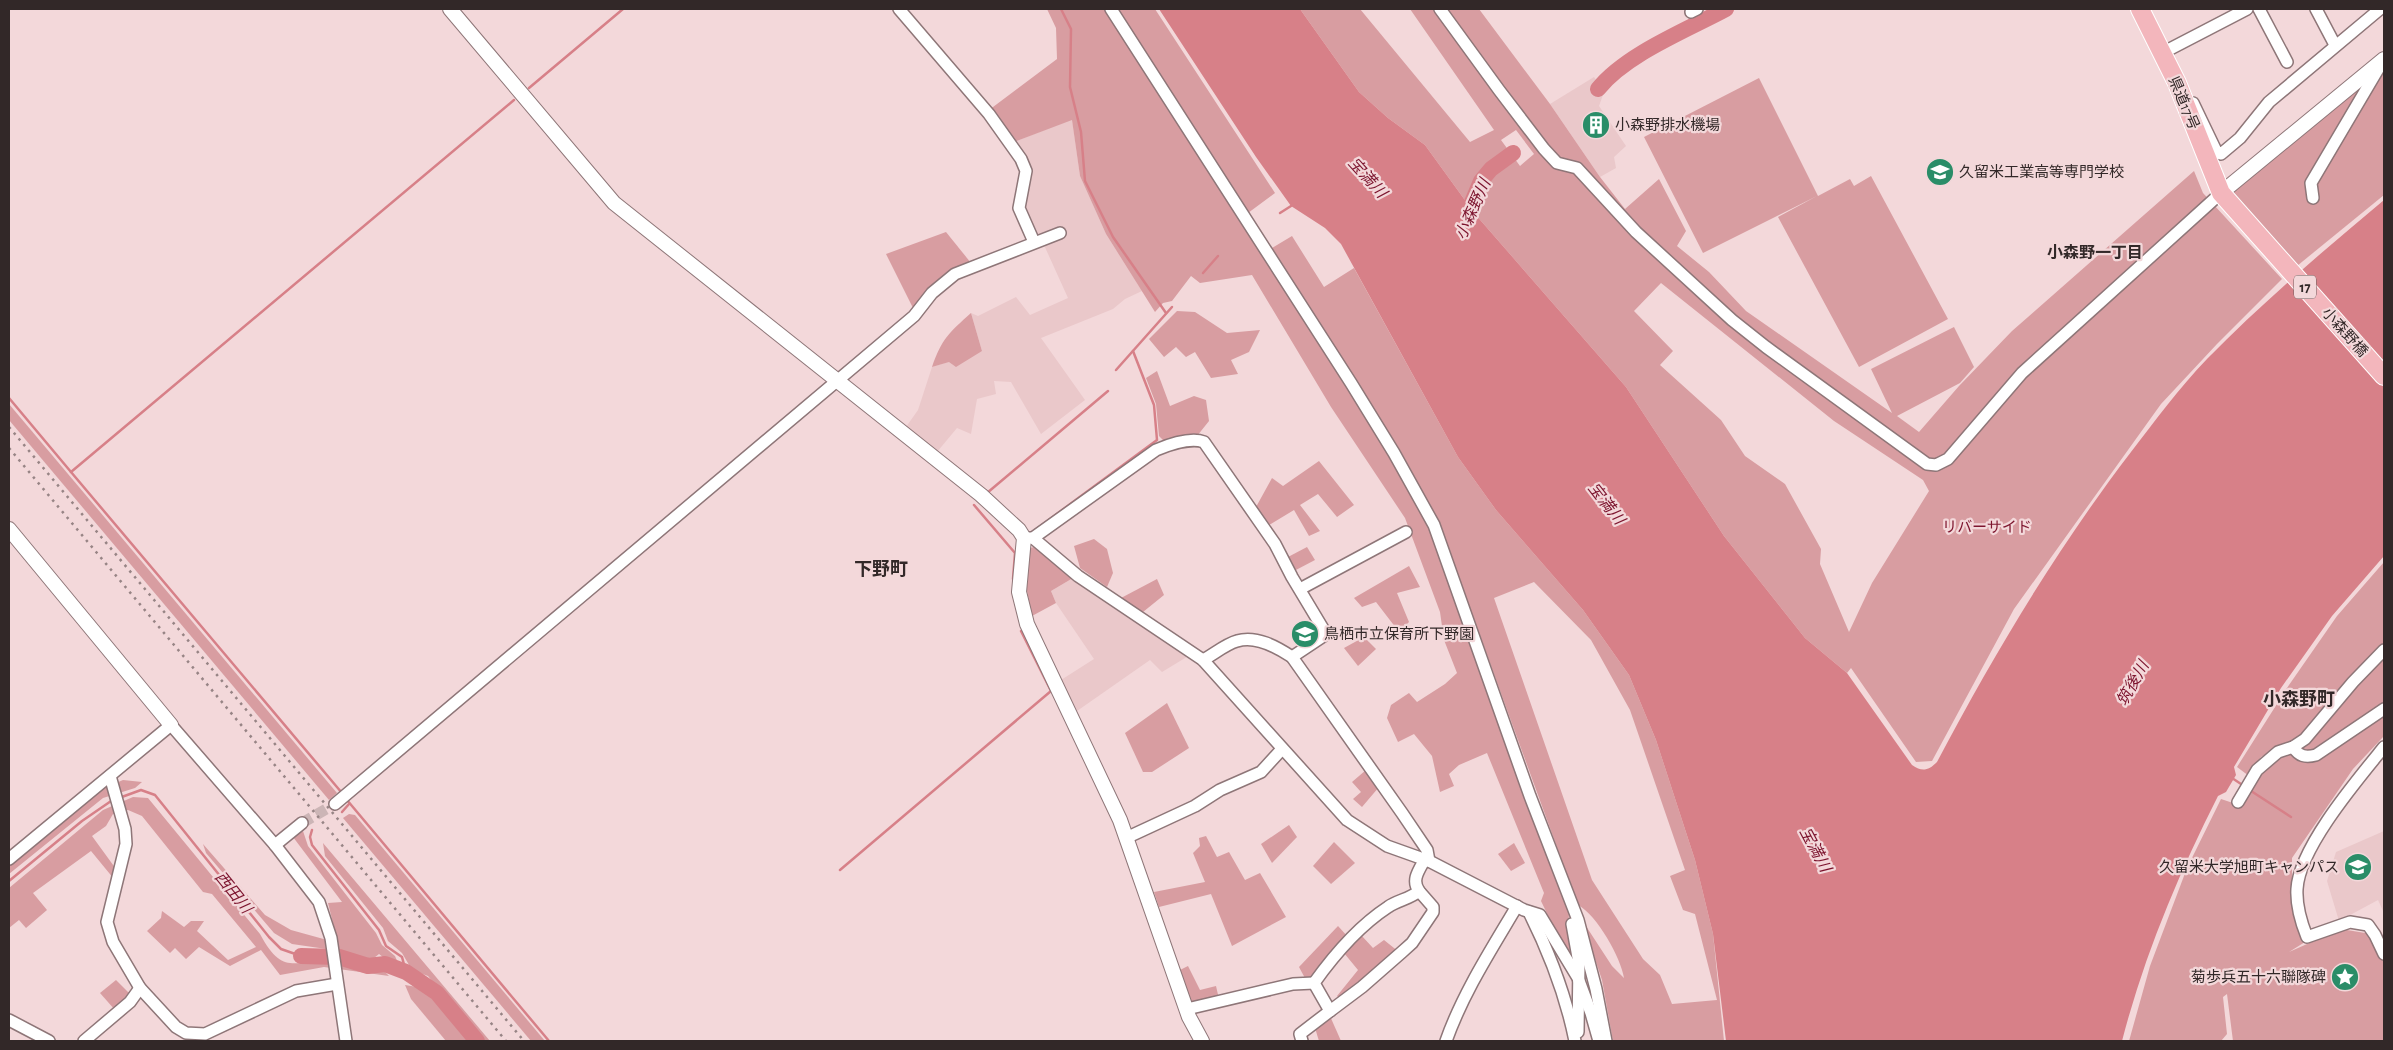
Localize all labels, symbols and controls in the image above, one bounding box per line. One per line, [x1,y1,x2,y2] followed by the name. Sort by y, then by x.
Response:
[2166,74,2202,132] street label: 県道17号
[1581,110,1611,140] building icon: 小森野排水機場
[1615,116,1720,133] place label: 小森野排水機場
[1345,154,1391,202] water label: 宝満川
[1925,157,1955,187] school or university icon: 久留米工業高等専門学校
[1959,164,2124,180] place label: 久留米工業高等専門学校
[1452,175,1494,242] water label: 小森野川
[2047,244,2143,261] district label: 小森野一丁目
[2294,276,2316,298] road number: 17
[2319,304,2371,360] street label: 小森野橋
[1585,479,1629,529] water label: 宝満川
[1942,519,2032,535] park label: リバーサイド
[854,559,908,579] district label: 下野町
[1290,619,1320,649] school or university icon: 鳥栖市立保育所下野園
[1324,626,1474,642] place label: 鳥栖市立保育所下野園
[2113,656,2152,708] water label: 筑後川
[2263,689,2335,709] district label: 小森野町
[1797,824,1835,876] water label: 宝満川
[2343,852,2373,882] school or university icon: 久留米大学旭町キャンパス
[2159,859,2339,875] place label: 久留米大学旭町キャンパス
[212,869,256,918] water label: 西田川
[2330,962,2360,992] place icon: 菊歩兵五十六聯隊碑
[2191,969,2326,985] place label: 菊歩兵五十六聯隊碑

